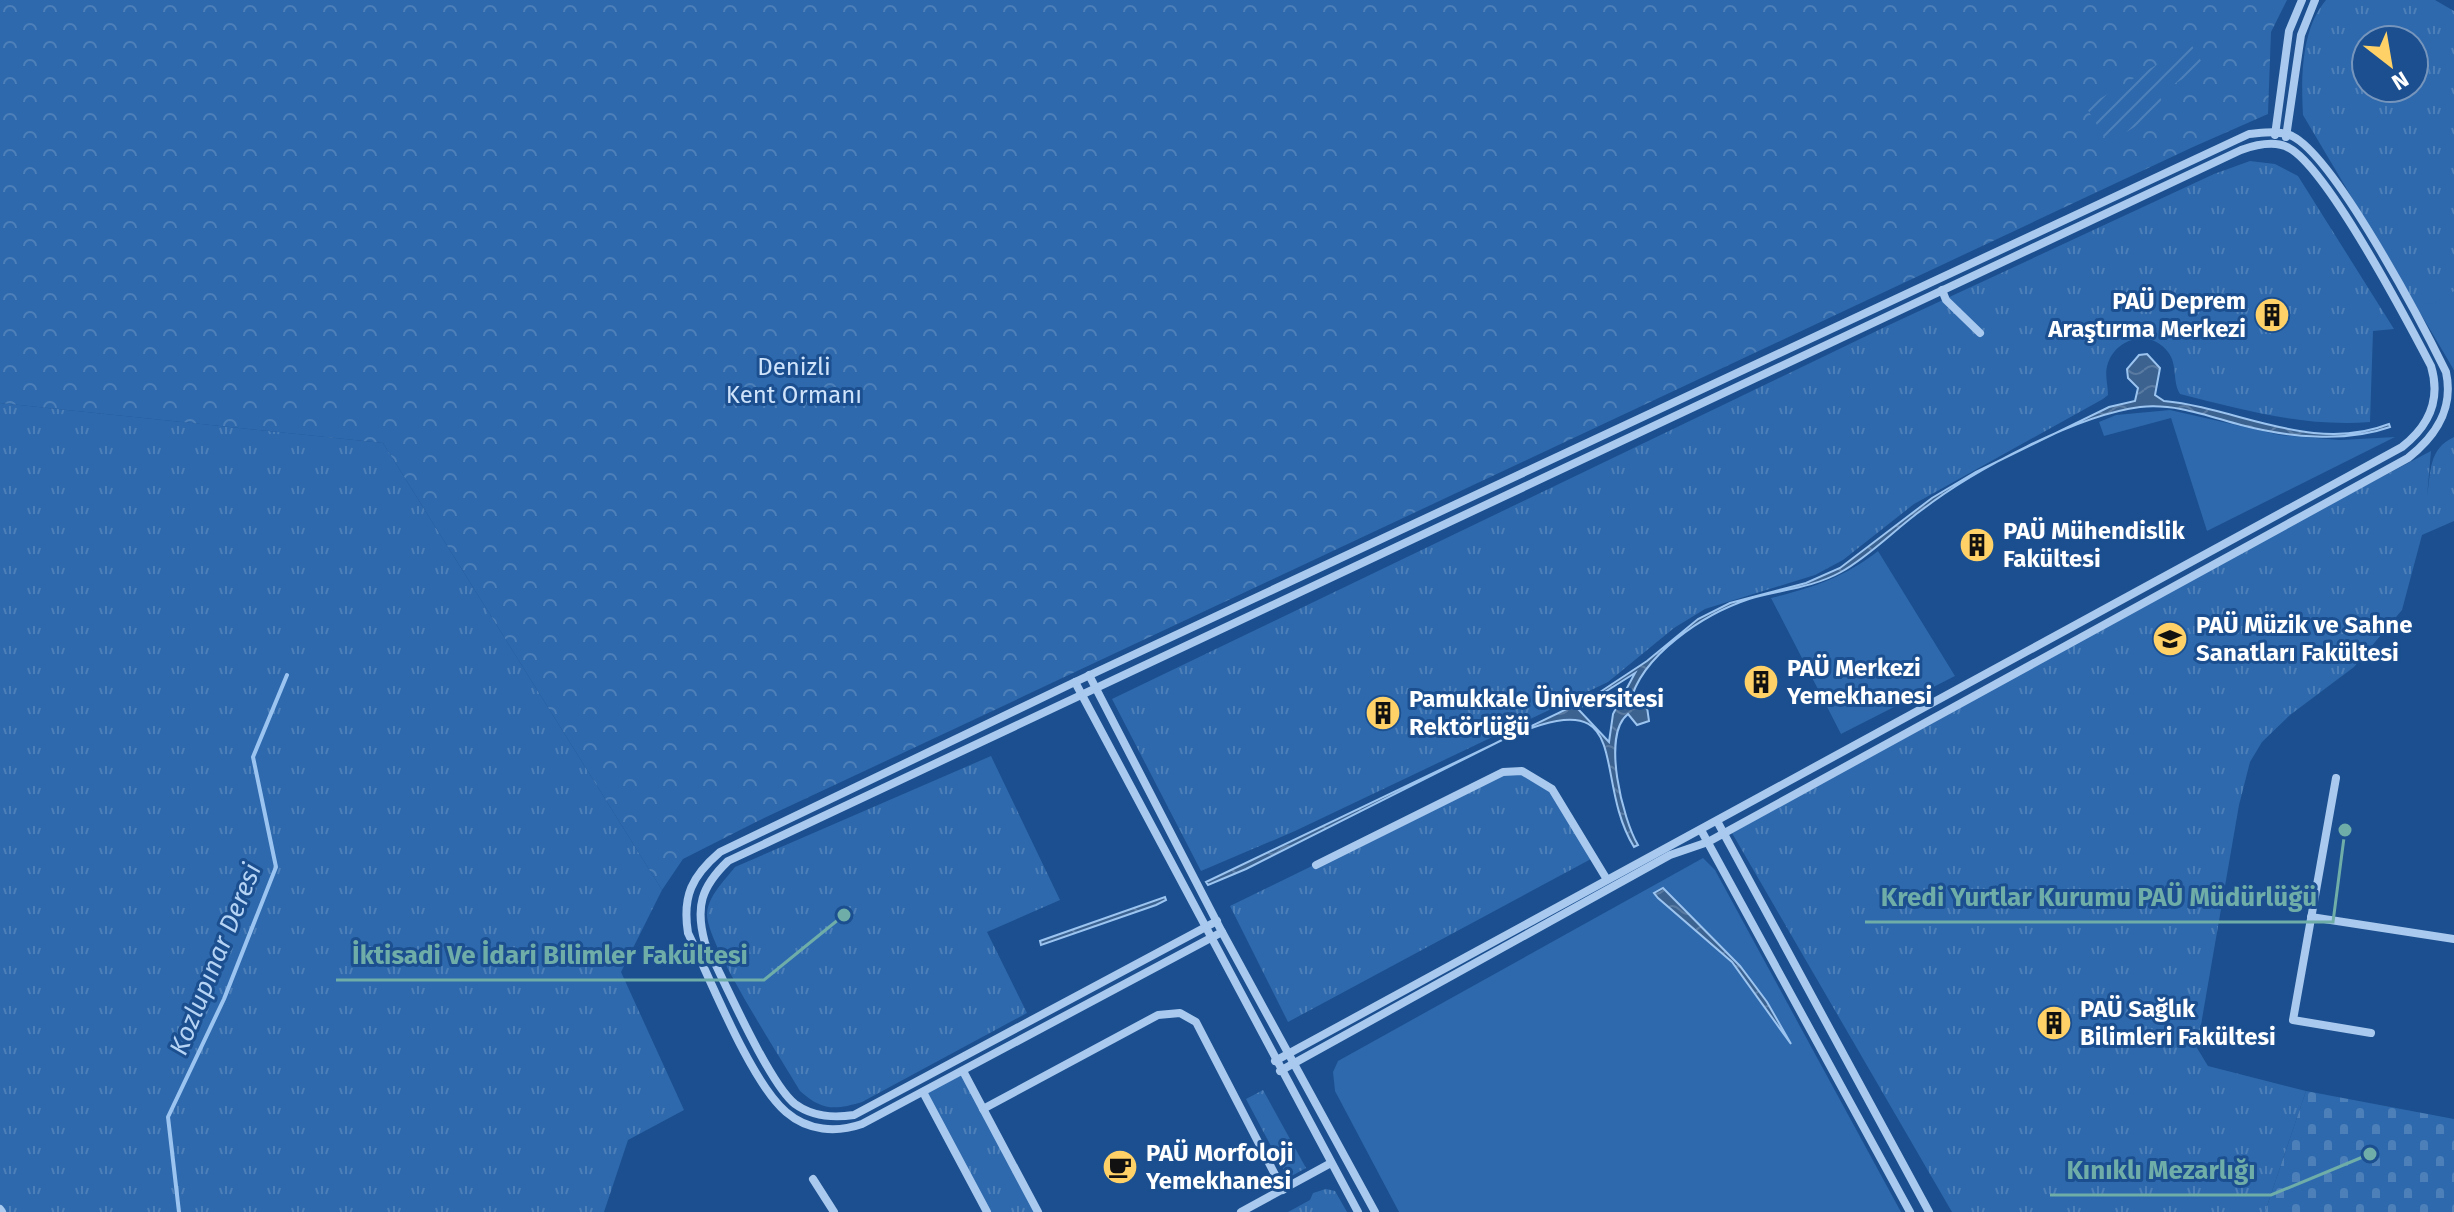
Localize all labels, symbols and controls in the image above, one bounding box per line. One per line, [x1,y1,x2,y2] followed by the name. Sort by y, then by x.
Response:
[2350,24,2430,104] north arrow
[2387,65,2413,96] text: N
[2047,287,2246,344] place label: PAÜ Deprem Araştırma Merkezi
[2253,296,2291,334] building icon: PAÜ Deprem Araştırma Merkezi
[726,353,862,409] park label: Denizli Kent Ormanı
[2003,517,2185,573] place label: PAÜ Mühendislik Fakültesi
[1958,526,1996,564] building icon: PAÜ Mühendislik Fakültesi
[2196,611,2412,667] place label: PAÜ Müzik ve Sahne Sanatları Fakültesi
[2151,620,2189,658] school or university icon: PAÜ Müzik ve Sahne Sanatları Fakültesi
[1786,654,1932,710] place label: PAÜ Merkezi Yemekhanesi
[1742,663,1780,701] building icon: PAÜ Merkezi Yemekhanesi
[1409,685,1664,741] place label: Pamukkale Üniversitesi Rektörlüğü
[1364,694,1402,732] building icon: Pamukkale Üniversitesi Rektörlüğü
[163,859,268,1060] water label: Kozlupınar Deresi
[1865,872,2333,922] callout: Kredi Yurtlar Kurumu PAÜ Müdürlüğü
[1881,881,2317,913] text: Kredi Yurtlar Kurumu PAÜ Müdürlüğü
[336,930,764,980] callout: İktisadi Ve İdari Bilimler Fakültesi
[352,940,748,971] text: İktisadi Ve İdari Bilimler Fakültesi
[2080,995,2276,1051] place label: PAÜ Sağlık Bilimleri Fakültesi
[2035,1004,2073,1042] building icon: PAÜ Sağlık Bilimleri Fakültesi
[1145,1139,1294,1195] place label: PAÜ Morfoloji Yemekhanesi
[2050,1145,2271,1195] callout: Kınıklı Mezarlığı
[1101,1148,1139,1186] cafe icon: PAÜ Morfoloji Yemekhanesi
[2066,1155,2256,1186] text: Kınıklı Mezarlığı

